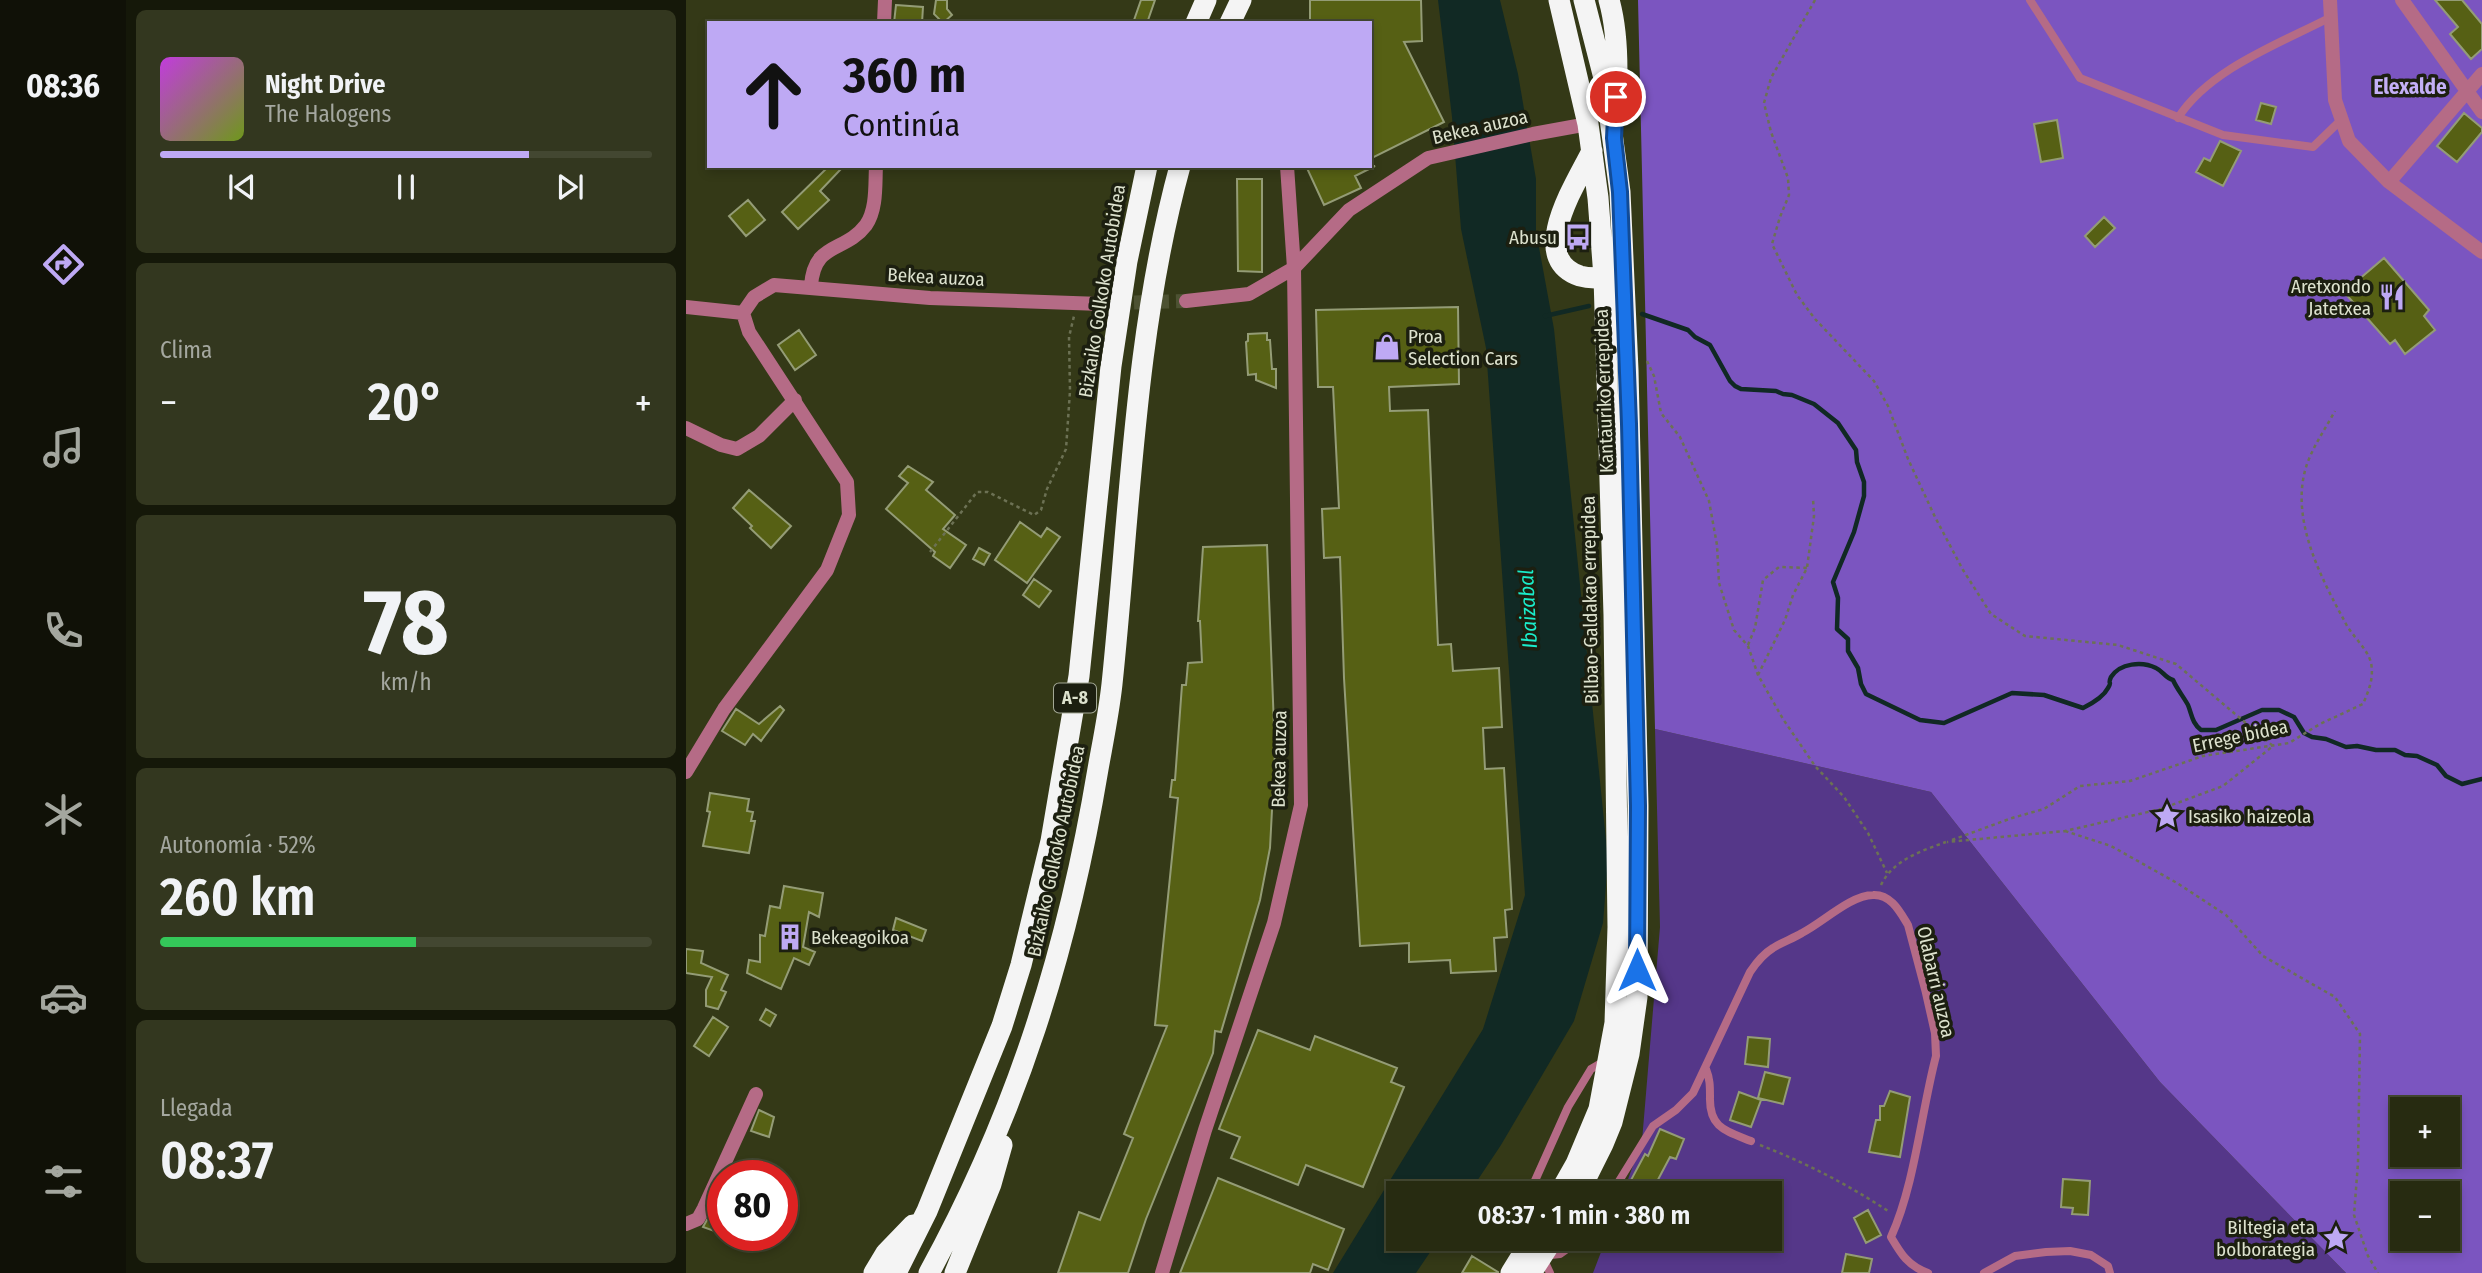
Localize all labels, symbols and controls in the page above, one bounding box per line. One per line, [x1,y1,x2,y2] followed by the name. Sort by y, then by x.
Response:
[843,46,966,105] text: 360 m
[728,49,819,140] icon: ahead
[26,67,100,105] text: 08:36
[1586,67,1646,127] pin
[265,69,385,100] text: Night Drive
[2373,74,2447,100] district label: Elexalde
[1597,78,1635,116] icon: arrive
[265,100,391,128] text: The Halogens
[1430,105,1530,149] street label: Bekea auzoa
[843,106,960,144] text: Continúa
[223,168,261,206] icon: previous
[387,168,425,206] icon: pause
[551,168,589,206] icon: next
[1074,183,1130,399] street label: Bizkaiko Golkoko Autobidea
[1563,222,1593,252] bus stop icon: Abusu
[1509,226,1557,249] place label: Abusu
[39,240,88,289] icon: directions
[887,263,985,291] street label: Bekea auzoa
[2291,275,2371,320] place label: Aretxondo Jatetxea
[2377,282,2407,312] restaurant icon: Aretxondo Jatetxea
[1590,309,1618,473] street label: Kantauriko errepidea
[1408,325,1518,370] place label: Proa Selection Cars
[1372,332,1402,362] shop icon: Proa Selection Cars
[160,336,212,364] text: Clima
[368,371,444,434] text: 20°
[160,380,177,426] text: −
[635,380,652,426] text: +
[39,423,88,472] icon: music
[1577,496,1603,704] street label: Bilbao-Galdakao errepidea
[363,568,449,677] text: 78
[1513,569,1543,649] water label: Ibaizabal
[39,606,88,655] icon: phone
[380,668,432,696] text: km/h
[1054,684,1096,712] road number: A-8
[1267,710,1291,808] street label: Bekea auzoa
[2190,715,2290,757] street label: Errege bidea
[1022,743,1090,959] street label: Bizkaiko Golkoko Autobidea
[39,790,88,839] icon: climate
[2152,801,2182,831] place icon: Isasiko haizeola
[2188,805,2311,828] place label: Isasiko haizeola
[160,831,316,859] text: Autonomía · 52%
[160,866,316,929] text: 260 km
[775,922,805,952] building icon: Bekeagoikoa
[1912,924,1960,1040] street label: Olabarri auzoa
[811,926,909,949] place label: Bekeagoikoa
[1600,933,1674,1007] position arrow
[39,973,88,1022] icon: car
[160,1094,232,1122] text: Llegada
[2390,1097,2460,1251] map controls
[2390,1097,2460,1167] button: +
[160,1129,274,1192] text: 08:37
[39,1157,88,1206] icon: filters
[707,1160,798,1251] speed limit sign: 80
[2390,1181,2460,1251] button: −
[1478,1200,1690,1231] text: 08:37 · 1 min · 380 m
[2216,1216,2315,1261] place label: Biltegia eta bolborategia
[2321,1223,2351,1253] place icon: Biltegia eta bolborategia

